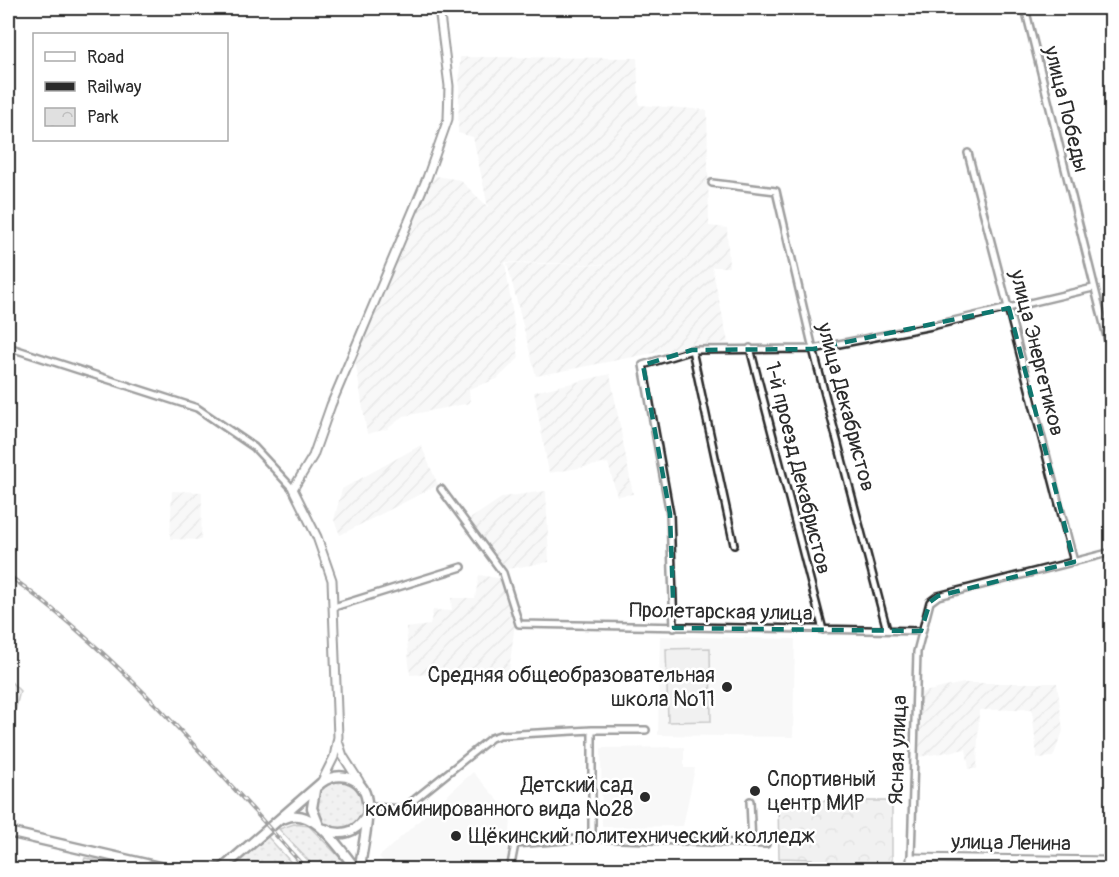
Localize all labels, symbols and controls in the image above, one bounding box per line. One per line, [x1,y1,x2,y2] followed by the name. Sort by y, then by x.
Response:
[33,33,228,141] legend
[1037,42,1095,175] street label: улица Победы
[87,46,124,69] text: Road
[87,76,142,99] text: Railway
[87,106,119,129] text: Park
[1003,266,1071,439] street label: улица Энергетиков
[810,319,881,494] street label: улица Декабристов
[759,359,837,577] street label: 1-й проезд Декабристов
[629,597,813,627] street label: Пролетарская улица
[428,662,715,713] place label: Средняя общеобразовательная школа №11
[720,680,734,694] marker: Средняя общеобразовательная школа №11
[883,695,913,805] street label: Ясная улица
[767,766,876,817] place label: Спортивный центр МИР
[365,772,633,823] place label: Детский сад комбинированного вида №28
[748,784,762,798] marker: Спортивный центр МИР
[638,790,652,804] marker: Детский сад комбинированного вида №28
[468,823,815,850] place label: Щёкинский политехнический колледж
[950,828,1071,858] street label: улица Ленина
[449,829,463,843] marker: Щёкинский политехнический колледж

